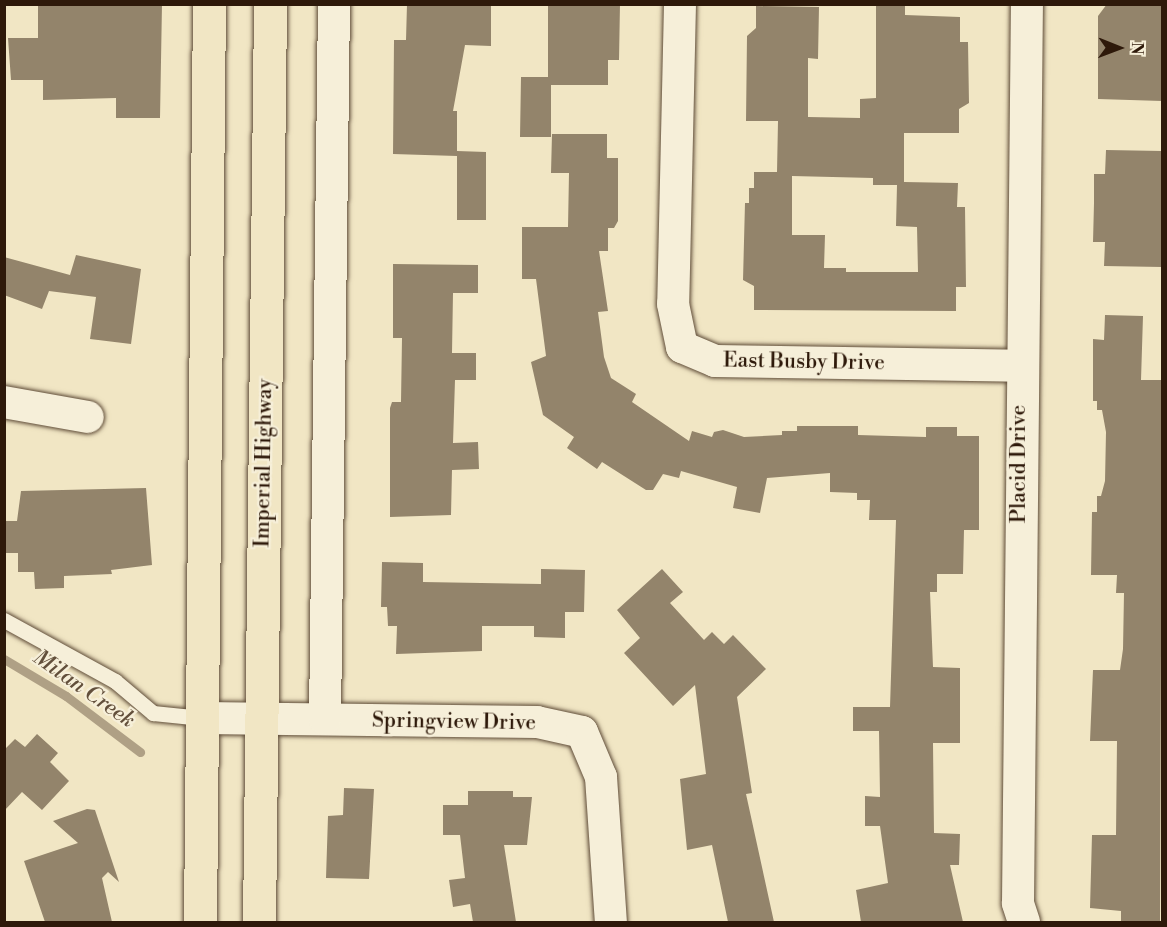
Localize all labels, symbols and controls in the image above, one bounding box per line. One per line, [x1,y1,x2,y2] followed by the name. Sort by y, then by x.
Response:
[1089,18,1149,78] north arrow
[1127,42,1147,55] text: N
[723,348,885,376] street label: East Busby Drive
[250,378,278,548] street label: Imperial Highway
[1006,405,1032,523] street label: Placid Drive
[28,644,140,734] water label: Milan Creek
[372,708,536,736] street label: Springview Drive

